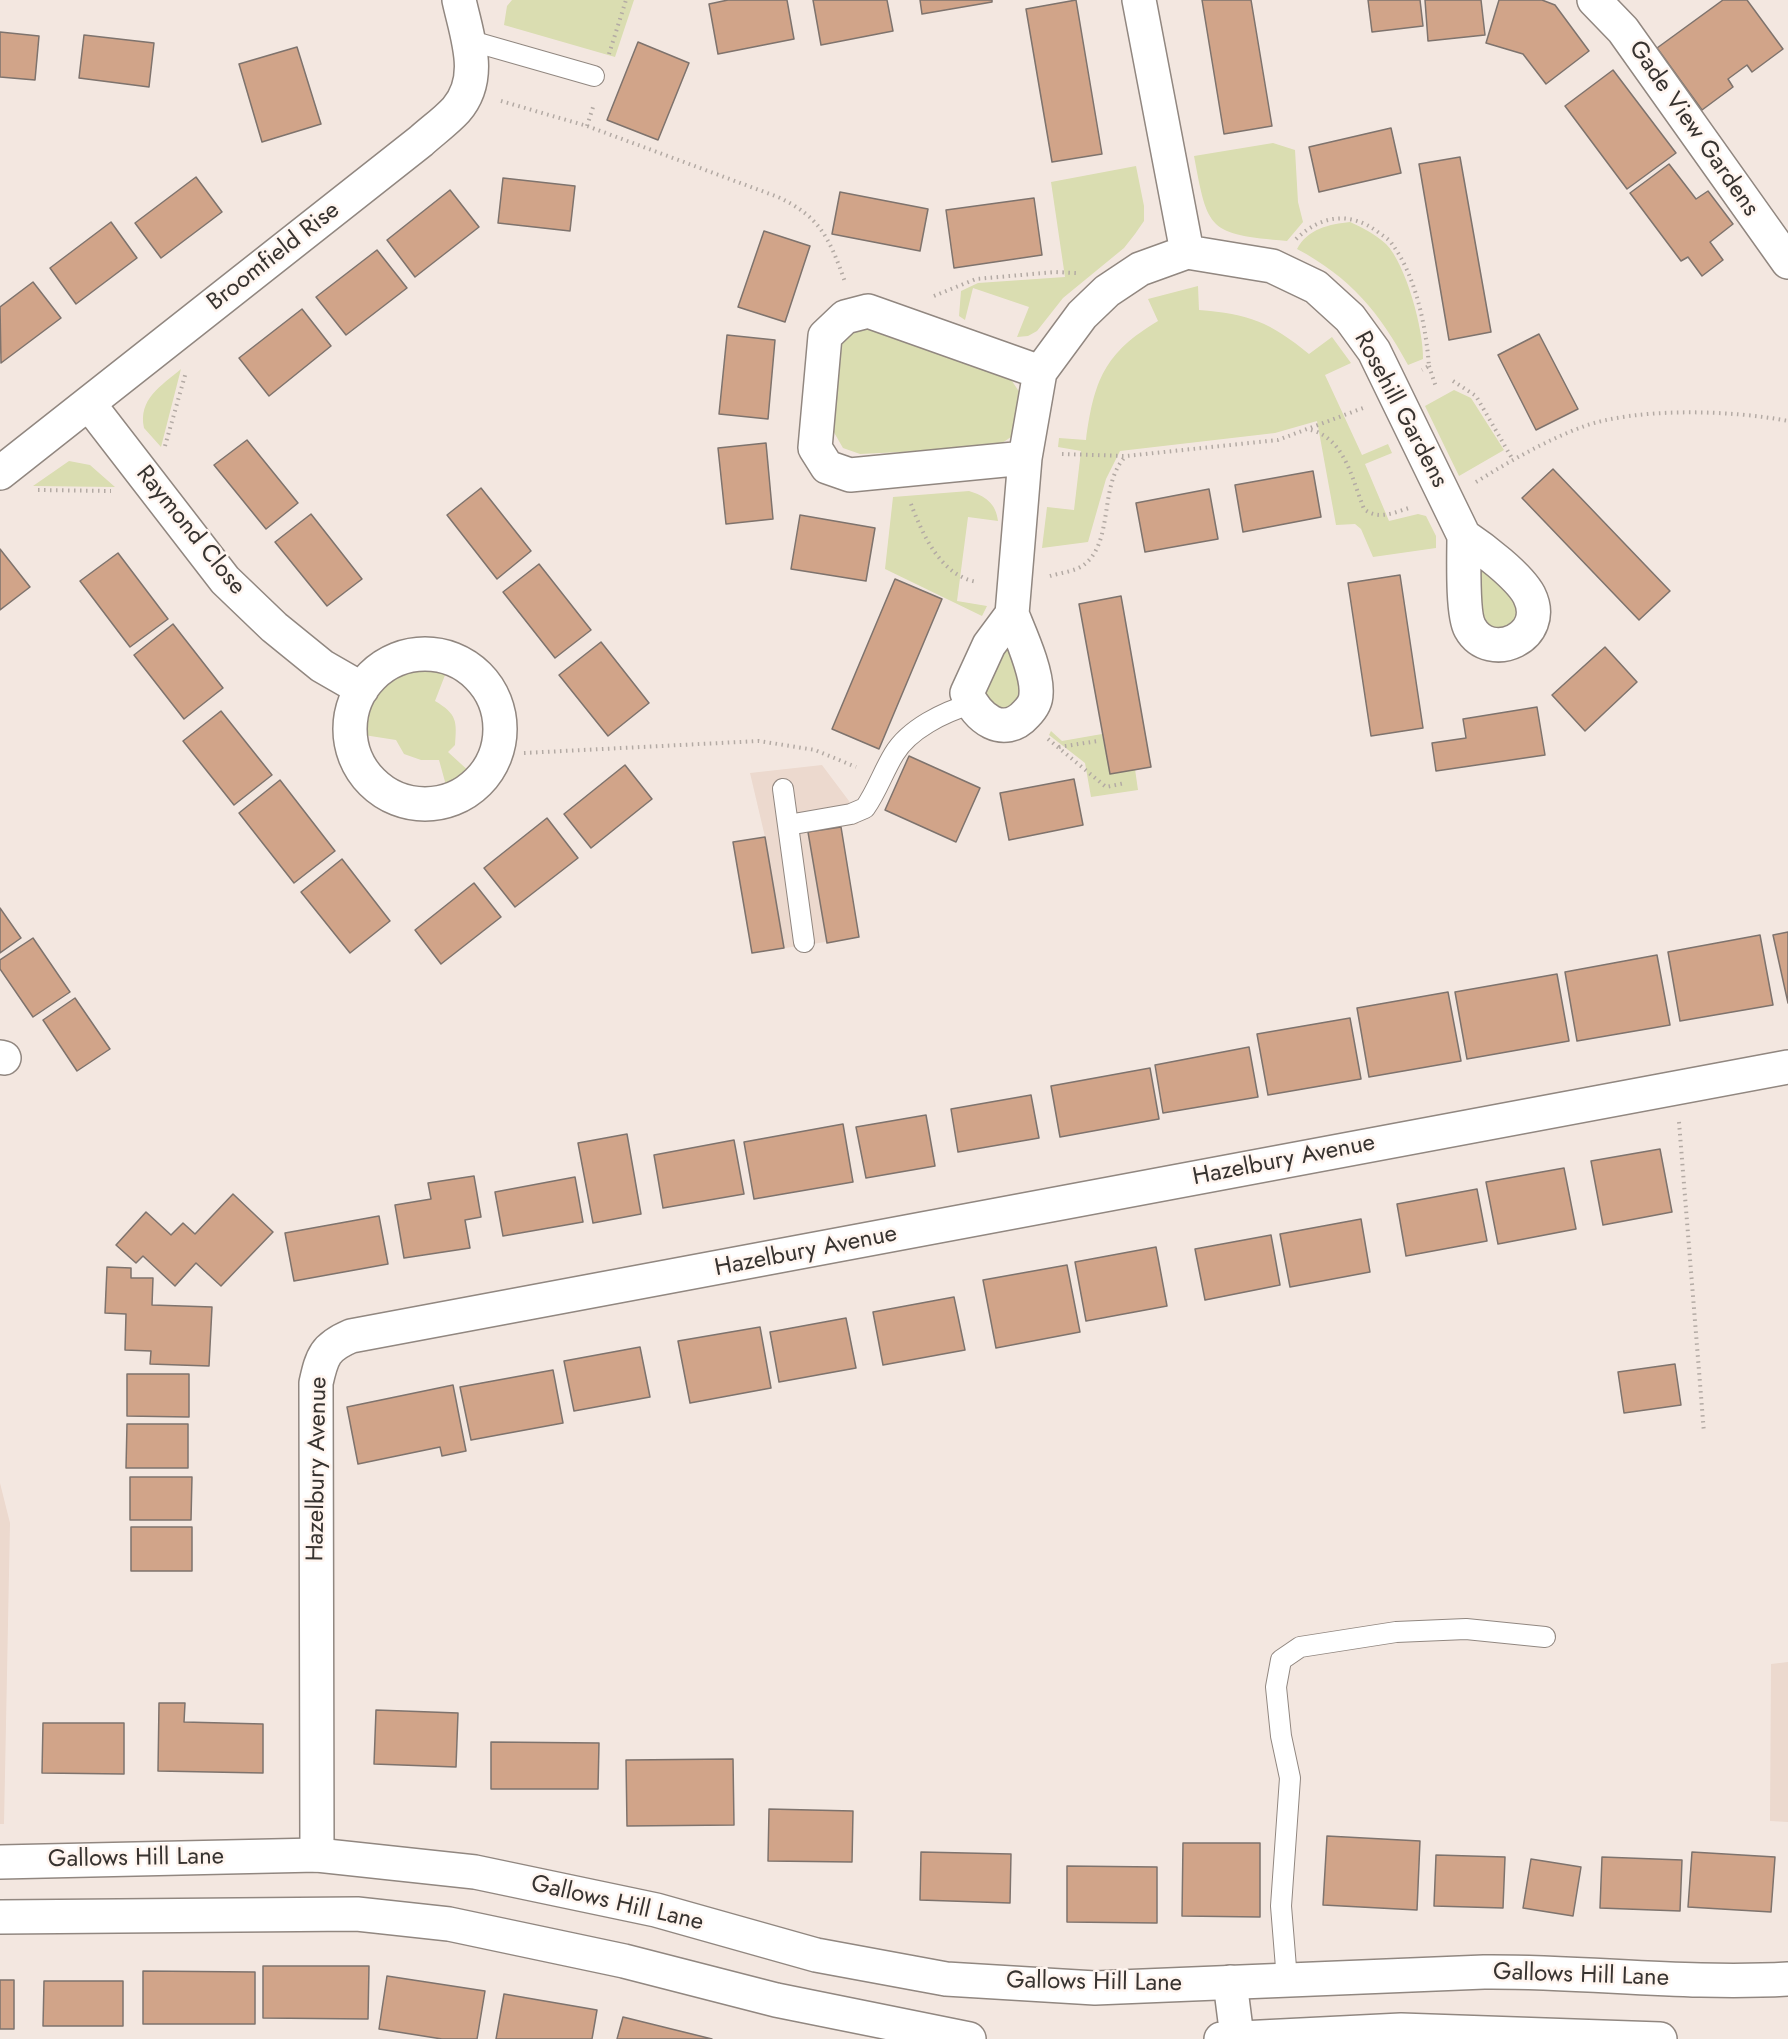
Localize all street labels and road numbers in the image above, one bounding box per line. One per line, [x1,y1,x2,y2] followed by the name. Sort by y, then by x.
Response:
[1622,36,1764,222] street label: Gade View Gardens
[202,196,346,318] street label: Broomfield Rise
[1347,327,1453,493] street label: Rosehill Gardens
[129,461,251,601] street label: Raymond Close
[1190,1129,1378,1193] street label: Hazelbury Avenue
[712,1220,900,1284] street label: Hazelbury Avenue
[302,1376,334,1562] street label: Hazelbury Avenue
[48,1843,224,1875] street label: Gallows Hill Lane
[528,1870,706,1938] street label: Gallows Hill Lane
[1493,1959,1669,1993] street label: Gallows Hill Lane
[1006,1967,1182,1999] street label: Gallows Hill Lane

